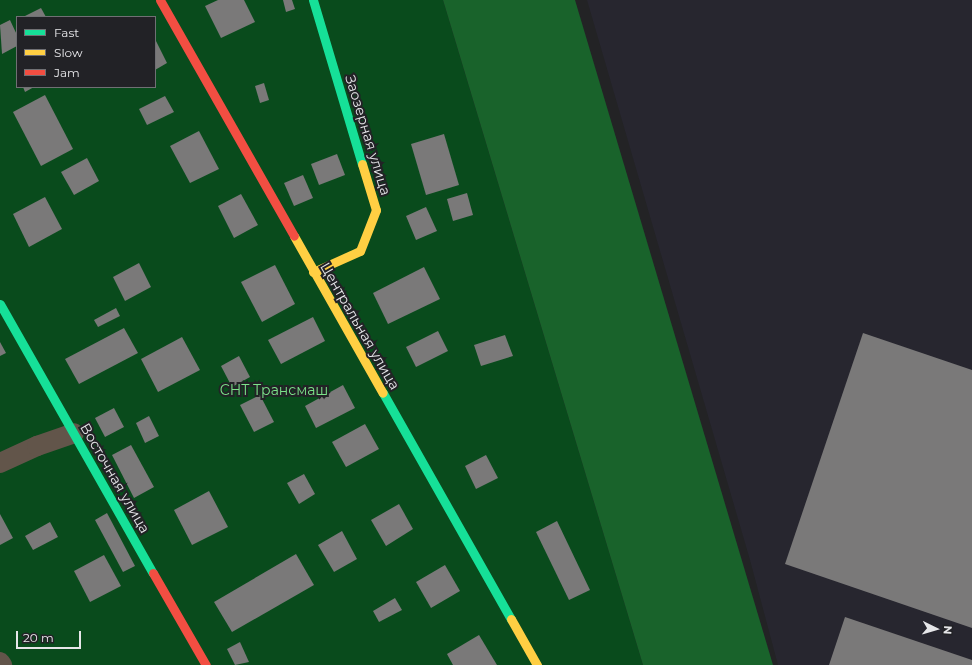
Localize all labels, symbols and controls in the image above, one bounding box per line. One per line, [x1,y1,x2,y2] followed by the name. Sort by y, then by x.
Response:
[16,16,156,88] legend
[54,25,79,40] text: Fast
[54,45,83,60] text: Slow
[54,65,80,80] text: Jam
[342,73,394,197] street label: Заозерная улица
[317,259,403,393] street label: Центральная улица
[220,382,328,398] park label: СНТ Трансмаш
[77,420,153,536] street label: Восточная улица
[916,609,956,649] north arrow
[18,623,83,649] scale bar
[941,625,955,635] text: N
[23,630,54,645] text: 20 m

